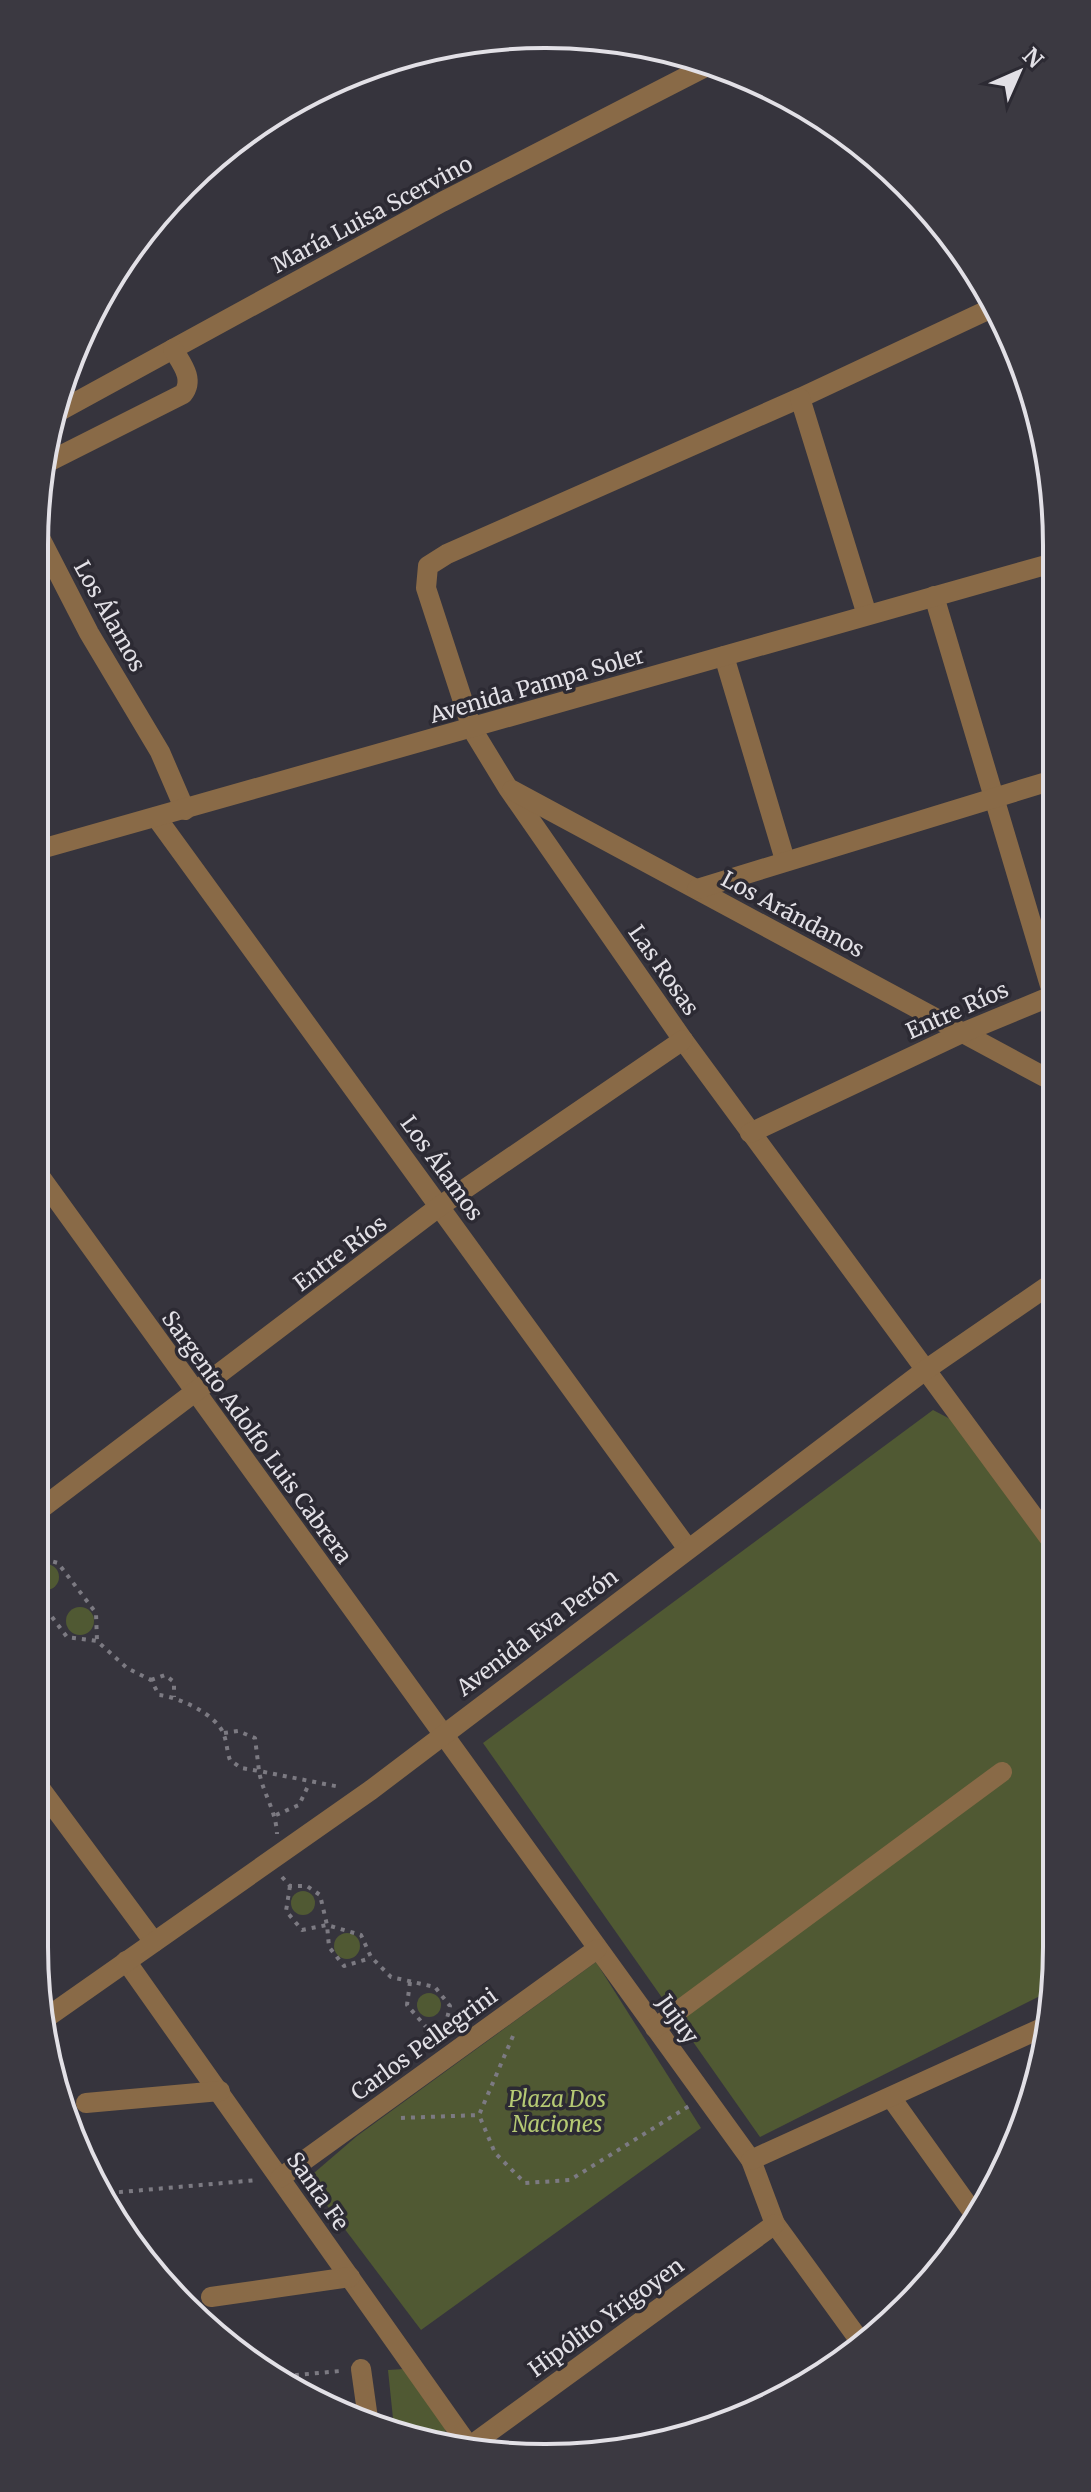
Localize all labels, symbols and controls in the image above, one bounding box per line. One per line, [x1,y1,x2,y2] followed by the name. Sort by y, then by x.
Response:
[979,32,1059,112] north arrow
[1017,42,1050,74] text: N
[267,149,477,279] street label: María Luisa Scervino
[68,555,153,676] street label: Los Álamos
[425,641,648,729] street label: Avenida Pampa Soler
[717,865,869,963] street label: Los Arándanos
[623,919,705,1021] street label: Las Rosas
[902,975,1012,1045] street label: Entre Ríos
[395,1110,490,1226] street label: Los Álamos
[288,1209,392,1297] street label: Entre Ríos
[156,1305,358,1569] street label: Sargento Adolfo Luis Cabrera
[450,1562,623,1702] street label: Avenida Eva Perón
[345,1982,503,2106] street label: Carlos Pellegrini
[650,1988,705,2049] street label: Jujuy
[508,2085,606,2138] park label: Plaza Dos Naciones
[281,2146,355,2236] street label: Santa Fe
[523,2251,689,2383] street label: Hipólito Yrigoyen

